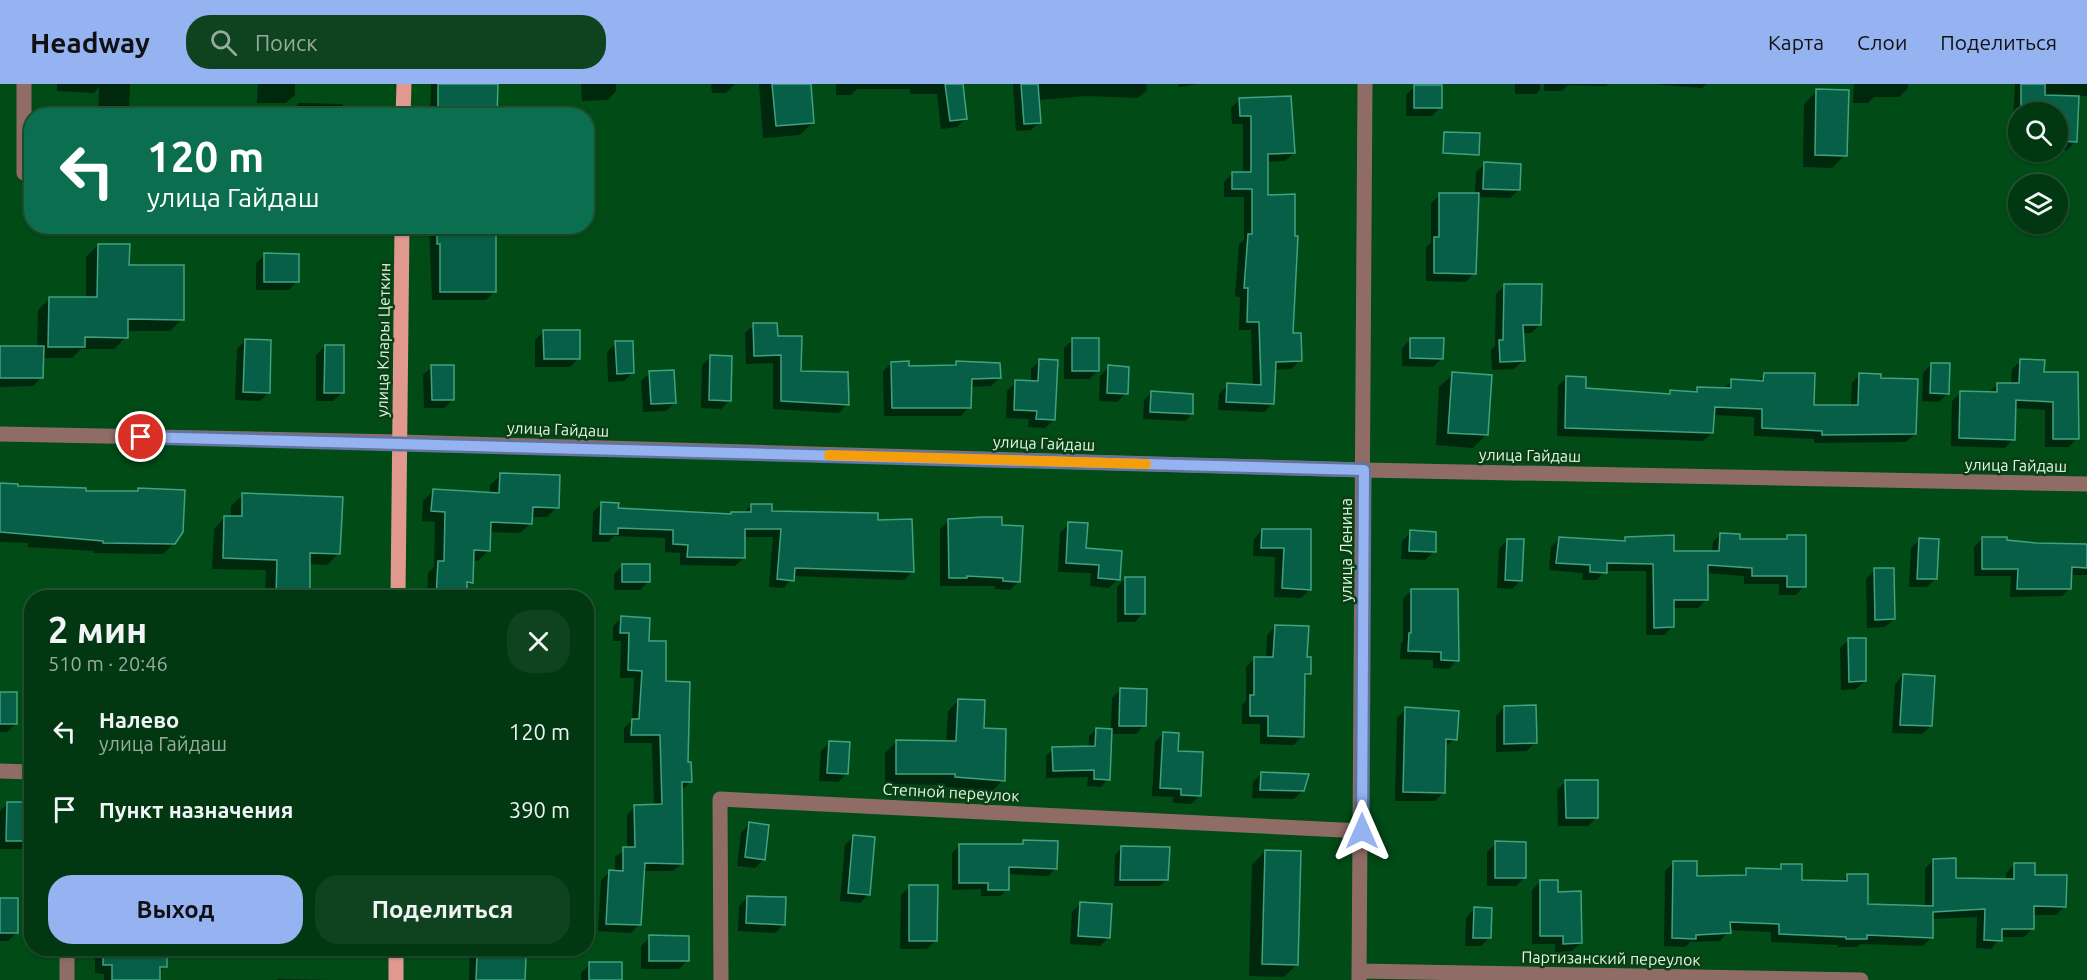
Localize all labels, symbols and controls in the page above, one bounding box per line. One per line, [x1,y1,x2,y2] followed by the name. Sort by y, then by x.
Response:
[186,15,606,69] search box
[207,26,240,59] icon: search
[30,27,150,58] text: Headway
[255,30,318,55] text: Поиск
[1768,30,1824,54] text: Карта
[1857,30,1907,54] text: Слои
[1940,30,2057,54] text: Поделиться
[2008,102,2068,234] map controls
[2008,102,2068,162] button: search
[48,132,126,210] icon: left
[147,133,264,180] text: 120 m
[2008,174,2068,234] button: layers
[147,182,320,212] text: улица Гайдаш
[373,263,393,417] street label: улица Клары Цеткин
[115,411,166,462] pin
[507,418,609,440] street label: улица Гайдаш
[124,420,157,453] icon: arrive
[993,432,1095,454] street label: улица Гайдаш
[1479,445,1581,465] street label: улица Гайдаш
[1965,455,2067,475] street label: улица Гайдаш
[1337,498,1355,602] street label: улица Ленина
[48,609,147,650] text: 2 мин
[507,610,570,673] button: close
[48,652,168,675] text: 510 m · 20:46
[99,707,179,732] text: Налево
[48,715,81,748] icon: left
[509,719,570,744] text: 120 m
[99,732,227,755] text: улица Гайдаш
[882,779,1020,805] street label: Степной переулок
[48,793,81,826] icon: arrive
[99,797,293,822] text: Пункт назначения
[509,797,570,822] text: 390 m
[1330,799,1394,863] position arrow
[48,875,303,944] button: Выход
[315,875,570,944] button: Поделиться
[1521,947,1701,969] street label: Партизанский переулок

